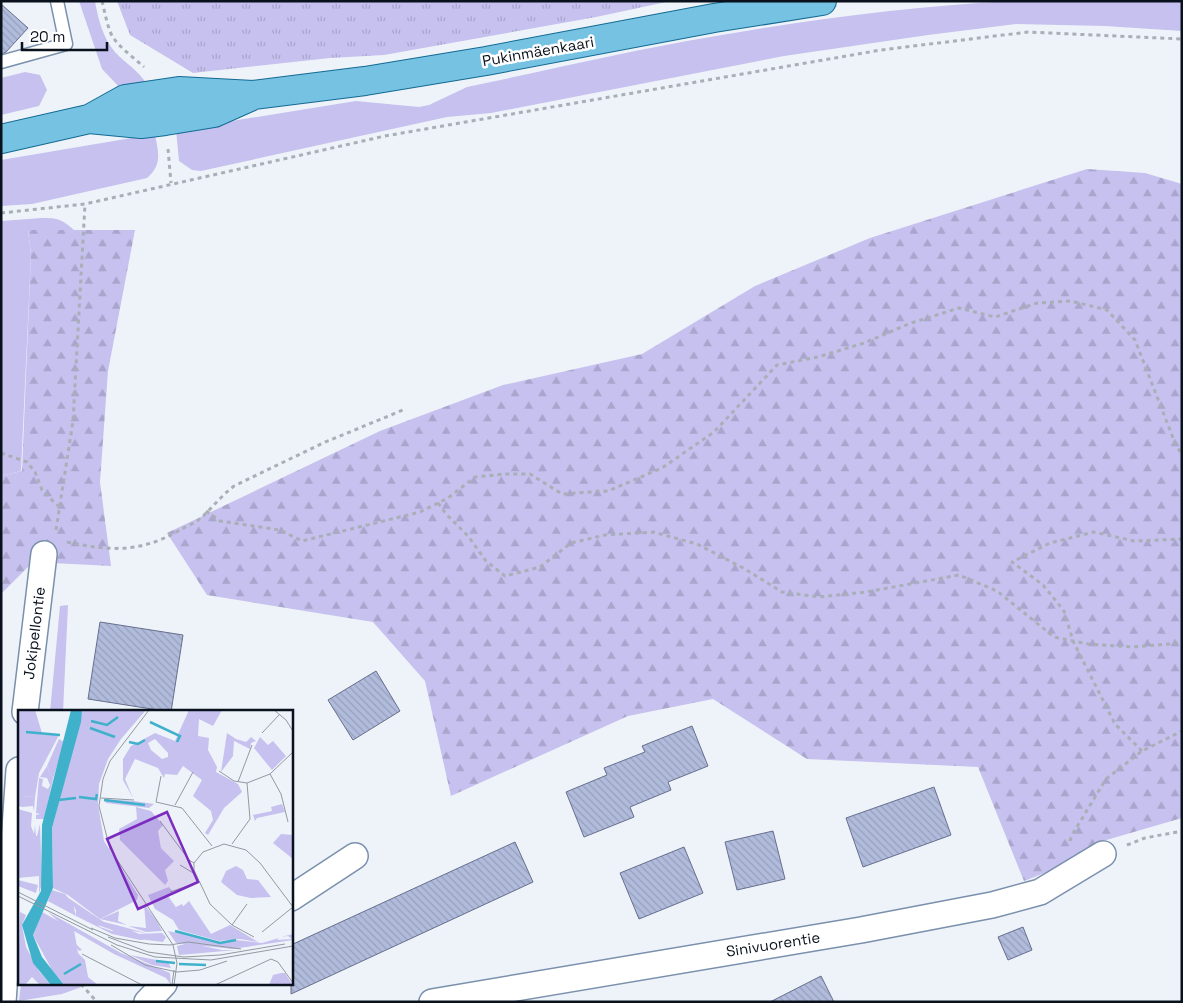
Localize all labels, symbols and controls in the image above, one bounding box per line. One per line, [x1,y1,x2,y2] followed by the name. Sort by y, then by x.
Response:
[22,20,108,52] scale bar
[30,27,65,46] text: 20 m
[481,32,595,70] street label: Pukinmäenkaari
[19,586,49,680] street label: Jokipellontie
[18,710,292,986] inset map
[725,927,822,961] street label: Sinivuorentie

